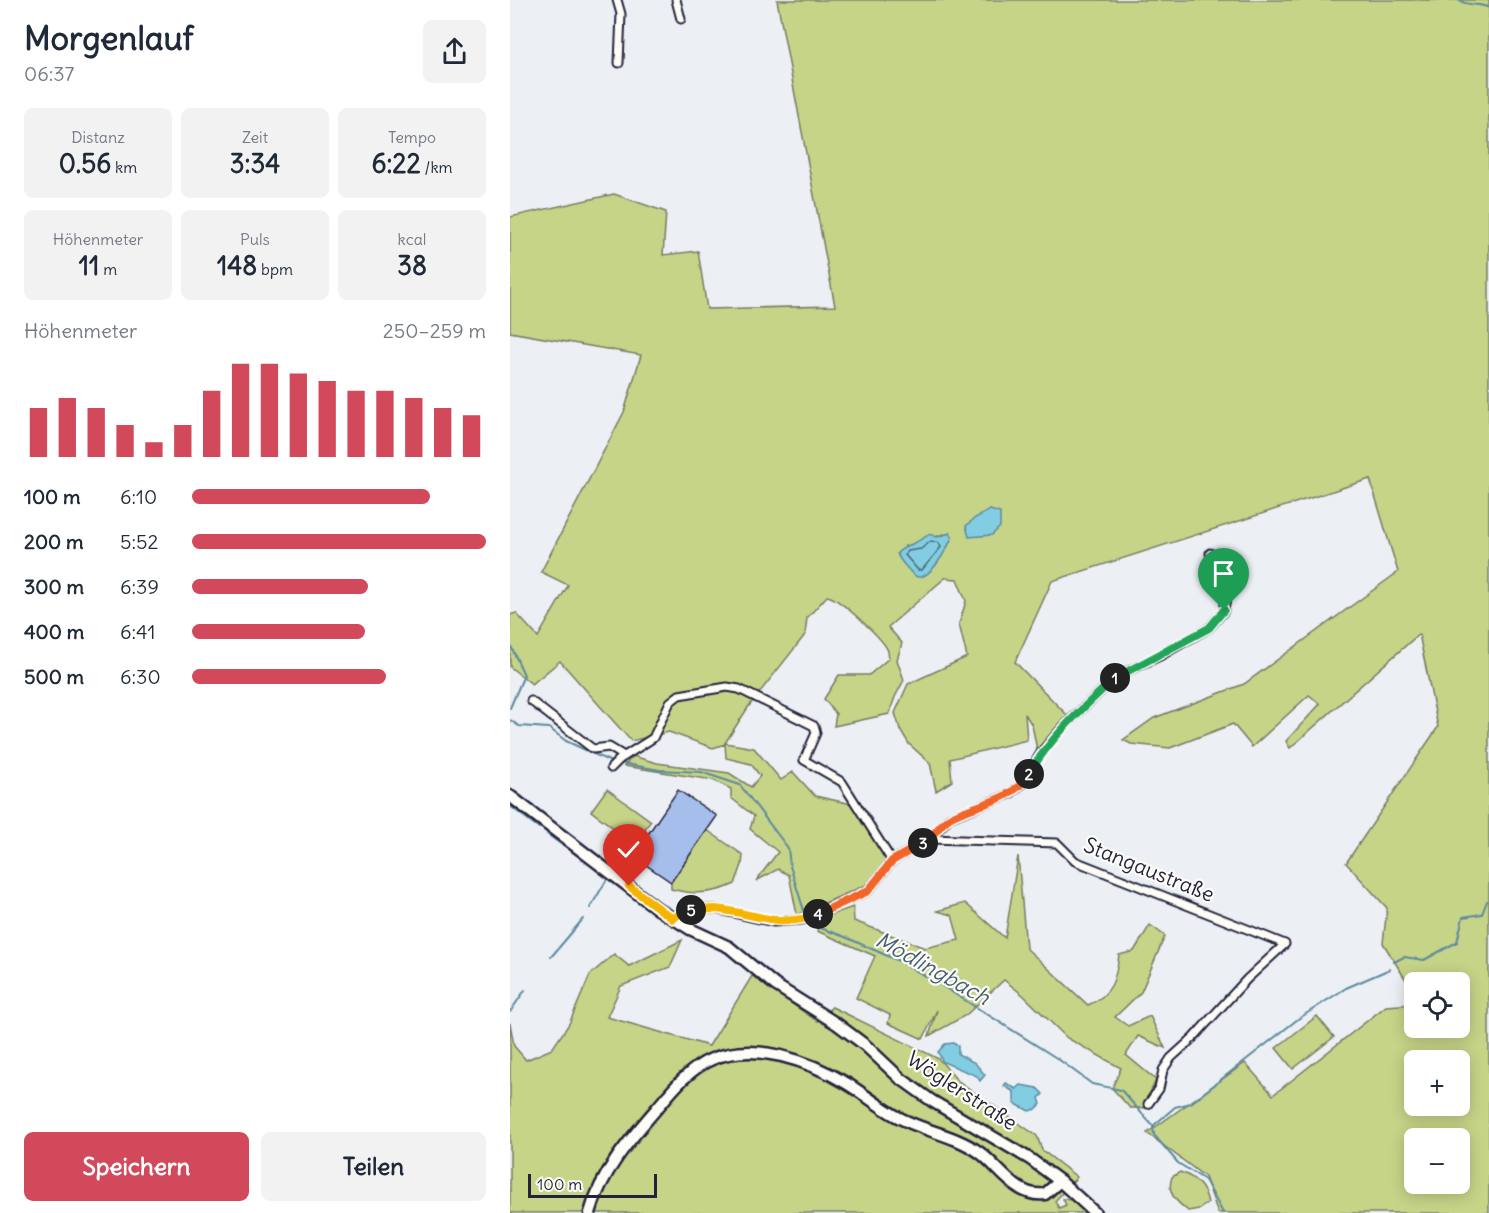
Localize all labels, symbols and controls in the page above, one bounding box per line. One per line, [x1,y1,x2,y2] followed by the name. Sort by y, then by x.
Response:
[24,17,194,59] text: Morgenlauf
[423,20,486,83] button: share
[24,61,74,86] text: 06:37
[71,127,125,147] text: Distanz
[242,127,268,147] text: Zeit
[388,127,436,147] text: Tempo
[59,147,111,180] text: 0.56
[230,147,280,180] text: 3:34
[371,147,421,180] text: 6:22
[111,157,137,177] text: km
[421,157,453,177] text: /km
[53,229,143,249] text: Höhenmeter
[240,229,270,249] text: Puls
[398,229,426,249] text: kcal
[79,249,99,282] text: 11
[217,249,257,282] text: 148
[397,249,427,282] text: 38
[99,259,117,279] text: m
[257,259,293,279] text: bpm
[24,318,137,343] text: Höhenmeter
[383,318,486,343] text: 250–259 m
[24,484,81,509] text: 100 m
[120,484,157,509] text: 6:10
[24,529,84,554] text: 200 m
[120,529,158,554] text: 5:52
[1198,548,1249,610] pin
[1207,557,1240,590] icon: arrive
[24,574,84,599] text: 300 m
[120,574,159,599] text: 6:39
[24,619,84,644] text: 400 m
[120,619,155,644] text: 6:41
[1100,663,1130,693] pin: 1
[24,664,84,689] text: 500 m
[120,664,161,689] text: 6:30
[1112,668,1118,688] text: 1
[1014,759,1044,789] pin: 2
[1025,764,1033,784] text: 2
[603,824,654,886] pin
[908,828,938,858] pin: 3
[1080,831,1218,908] street label: Stangaustraße
[612,833,645,866] icon: check
[918,833,928,853] text: 3
[676,895,706,925] pin: 5
[803,899,833,929] pin: 4
[686,900,696,920] text: 5
[813,904,823,924] text: 4
[871,925,996,1011] water label: Mödlingbach
[1404,972,1470,1194] map controls
[1404,972,1470,1038] button: locate
[902,1045,1023,1136] street label: Wöglerstraße
[1404,1050,1470,1116] button: +
[1404,1128,1470,1194] button: −
[24,1132,249,1201] button: Speichern
[261,1132,486,1201] button: Teilen
[528,1171,657,1198] scale bar
[537,1174,582,1194] text: 100 m

